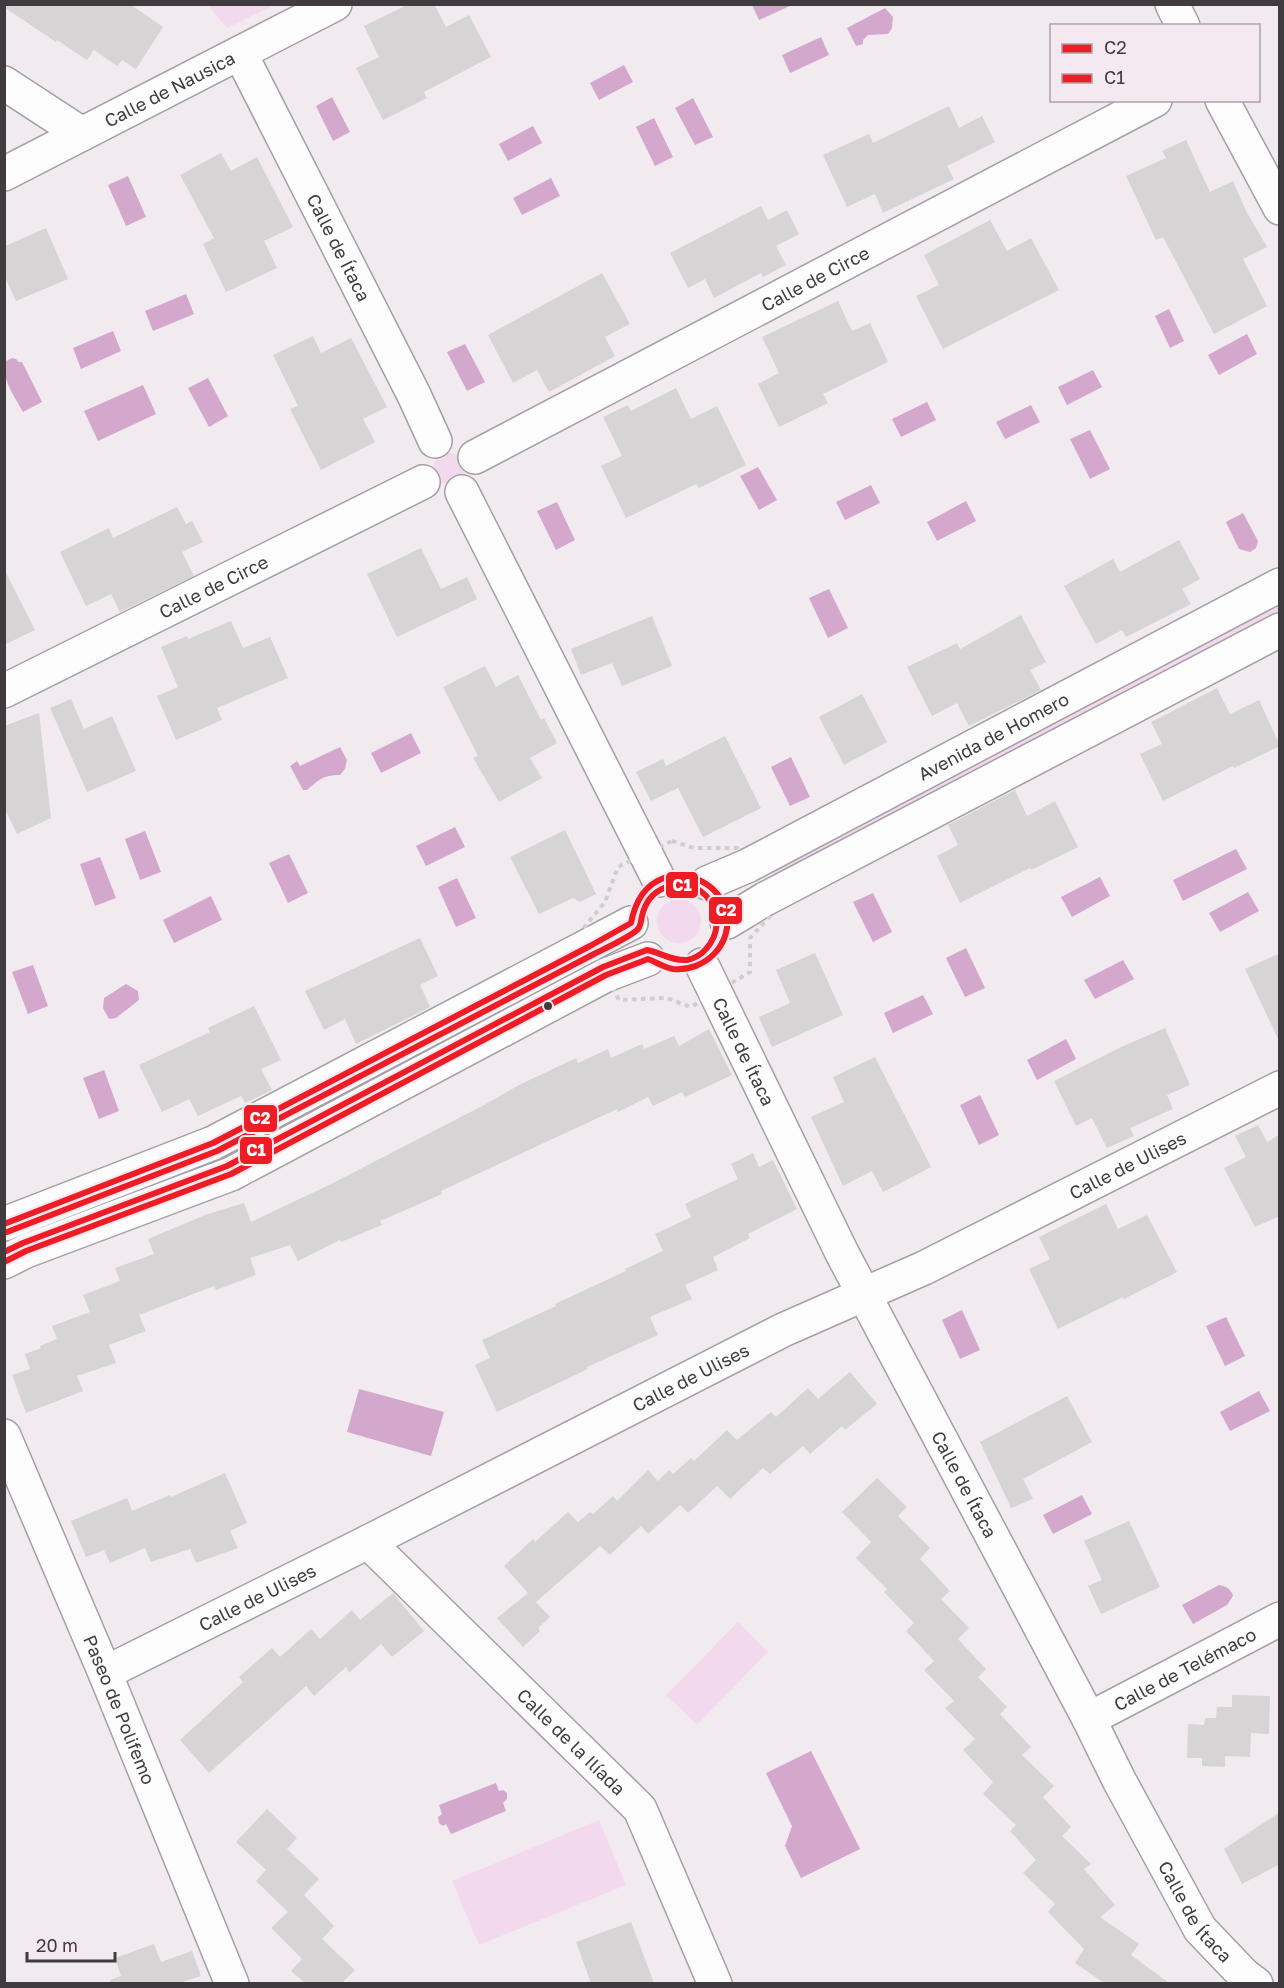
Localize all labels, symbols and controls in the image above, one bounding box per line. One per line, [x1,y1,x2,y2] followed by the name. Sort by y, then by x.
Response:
[1050,24,1260,102] legend
[1104,36,1127,58] text: C2
[100,46,238,132] street label: Calle de Nausica
[1104,66,1125,88] text: C1
[302,190,375,305] street label: Calle de Ítaca
[757,241,873,316] street label: Calle de Circe
[155,550,272,623] street label: Calle de Circe
[914,687,1073,785] street label: Avenida de Homero
[665,871,699,899] line badge: C1
[672,875,692,895] text: C1
[708,896,743,925] line badge: C2
[715,900,737,920] text: C2
[708,994,780,1109] street label: Calle de Ítaca
[542,1000,554,1012] unlabelled marker
[243,1104,278,1133] line badge: C2
[249,1108,271,1128] text: C2
[1065,1126,1190,1204] street label: Calle de Ulises
[239,1136,273,1165] line badge: C1
[246,1140,266,1160] text: C1
[629,1338,753,1416] street label: Calle de Ulises
[927,1427,1002,1541] street label: Calle de Ítaca
[195,1559,319,1636] street label: Calle de Ulises
[1110,1623,1260,1715] street label: Calle de Telémaco
[79,1631,160,1788] street label: Paseo de Polifemo
[513,1684,630,1800] street label: Calle de la Ilíada
[1154,1857,1237,1967] street label: Calle de Ítaca
[27,1925,116,1963] scale bar
[36,1934,78,1956] text: 20 m

